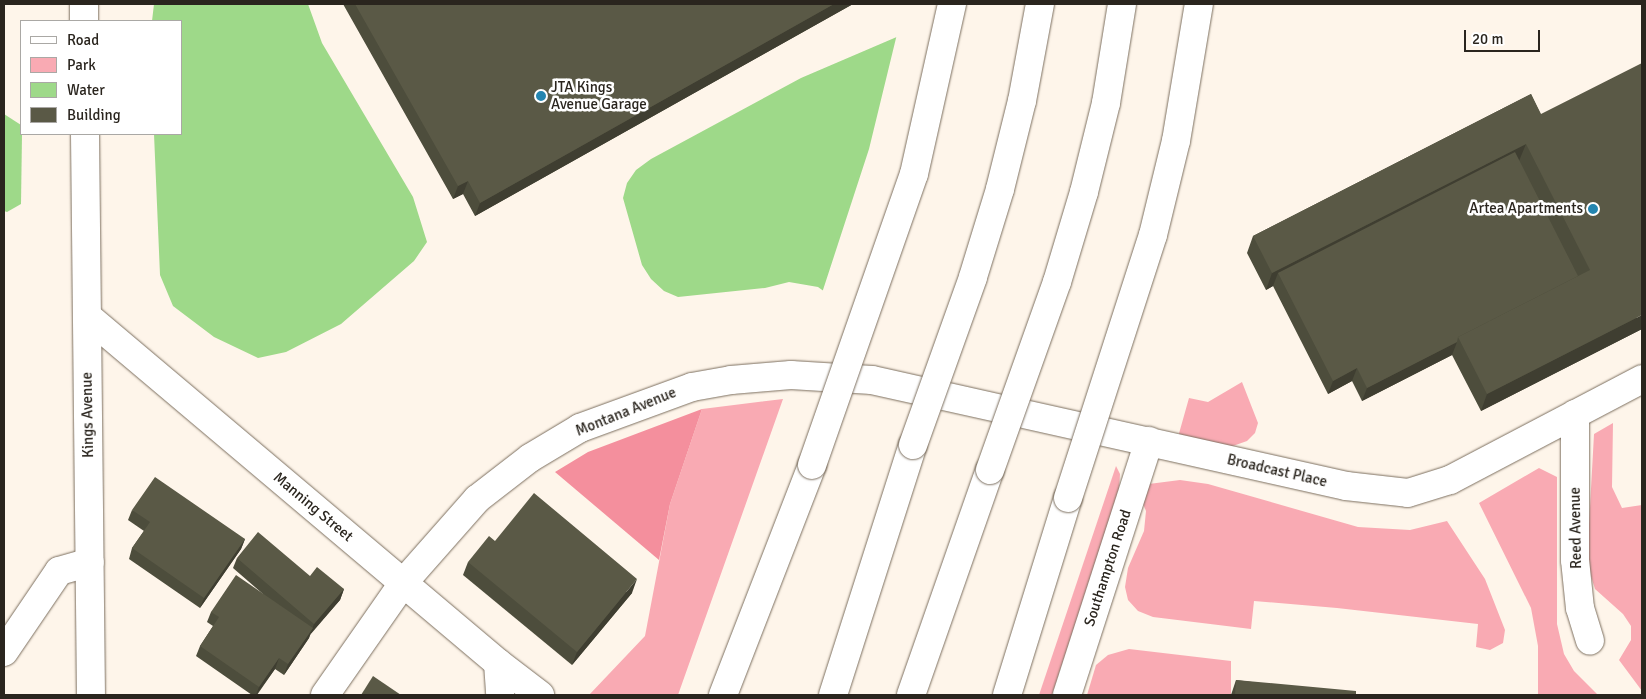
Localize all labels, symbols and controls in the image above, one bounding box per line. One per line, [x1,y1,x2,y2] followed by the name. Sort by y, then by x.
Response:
[20,20,182,135] legend
[1466,20,1542,52] scale bar
[1472,30,1503,48] text: 20 m
[67,31,99,49] text: Road
[67,56,96,74] text: Park
[551,78,647,113] place label: JTA Kings Avenue Garage
[67,81,105,99] text: Water
[535,90,547,102] marker: JTA Kings Avenue Garage
[67,106,121,124] text: Building
[1469,200,1583,218] place label: Artea Apartments
[1587,203,1599,215] marker: Artea Apartments
[78,372,98,458] street label: Kings Avenue
[573,384,679,440] street label: Montana Avenue
[1225,451,1329,491] street label: Broadcast Place
[269,468,357,546] street label: Manning Street
[1566,487,1586,569] street label: Reed Avenue
[1081,507,1135,629] street label: Southampton Road

